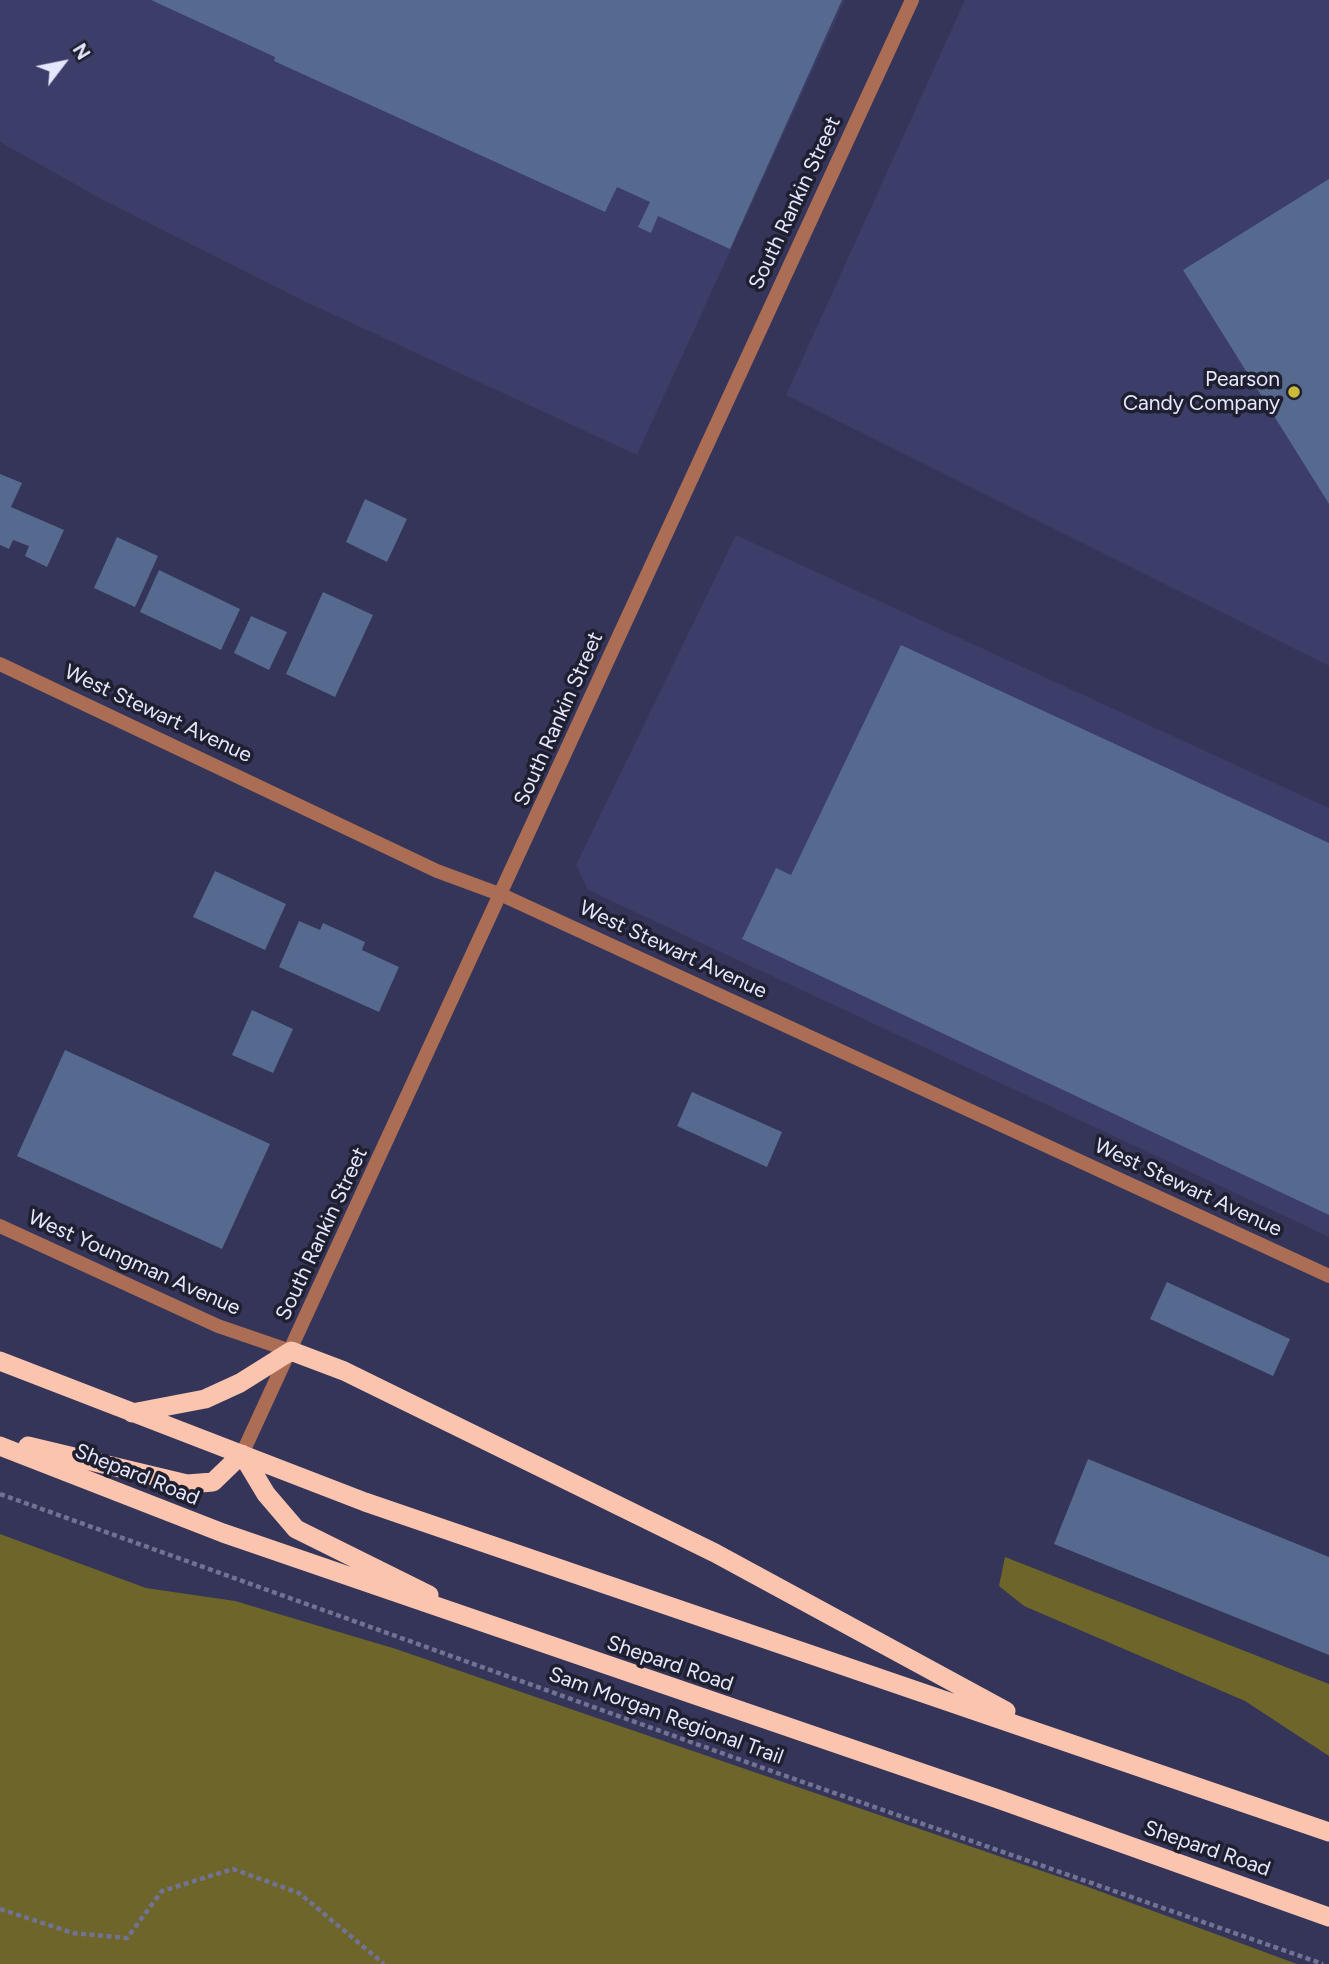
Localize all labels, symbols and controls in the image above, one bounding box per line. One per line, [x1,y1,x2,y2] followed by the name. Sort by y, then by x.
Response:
[28,28,98,98] north arrow
[68,39,95,64] text: N
[744,112,846,294] street label: South Rankin Street
[1123,367,1280,417] place label: Pearson Candy Company
[1286,384,1302,400] marker: Pearson Candy Company
[509,628,609,810] street label: South Rankin Street
[60,660,256,768] street label: West Stewart Avenue
[575,896,771,1004] street label: West Stewart Avenue
[1090,1134,1286,1242] street label: West Stewart Avenue
[271,1143,373,1325] street label: South Rankin Street
[24,1205,244,1321] street label: West Youngman Avenue
[71,1439,203,1511] street label: Shepard Road
[603,1631,737,1697] street label: Shepard Road
[545,1662,787,1770] street label: Sam Morgan Regional Trail
[1140,1816,1274,1882] street label: Shepard Road

